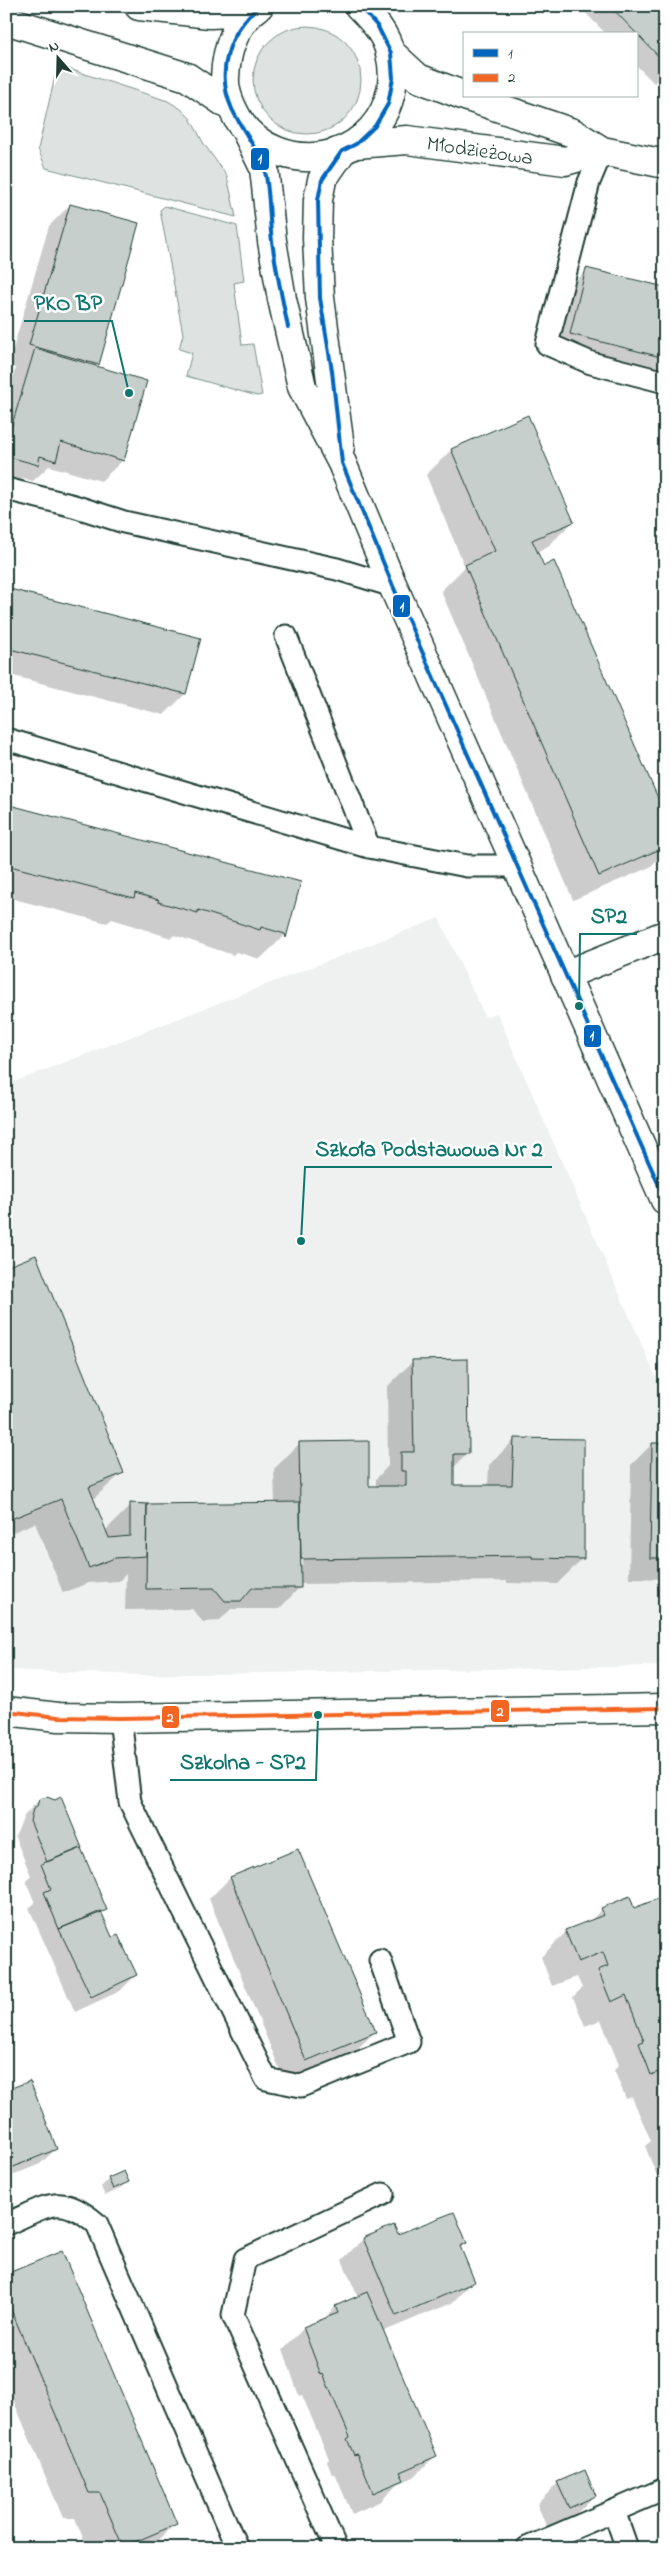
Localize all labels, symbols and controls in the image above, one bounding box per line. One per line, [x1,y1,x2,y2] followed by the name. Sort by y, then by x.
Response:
[32,32,82,82] north arrow
[463,32,638,98] legend
[46,36,62,59] text: N
[508,43,513,65] text: 1
[508,67,516,89] text: 2
[425,130,535,174] street label: Młodzieżowa
[250,147,270,171] line badge: 1
[258,149,263,170] text: 1
[24,284,112,321] callout: PKO BP
[34,289,103,321] text: PKO BP
[392,594,411,618] line badge: 1
[400,597,405,618] text: 1
[580,897,637,934] callout: SP2
[591,902,627,934] text: SP2
[583,1024,602,1048] line badge: 1
[590,1026,595,1047] text: 1
[305,1130,552,1167] callout: Szkoła Podstawowa Nr 2
[315,1135,543,1167] text: Szkoła Podstawowa Nr 2
[490,1699,510,1723] line badge: 2
[496,1702,504,1723] text: 2
[161,1705,180,1729] line badge: 2
[166,1708,174,1729] text: 2
[170,1743,316,1780] callout: Szkolna - SP2
[180,1748,306,1780] text: Szkolna - SP2

